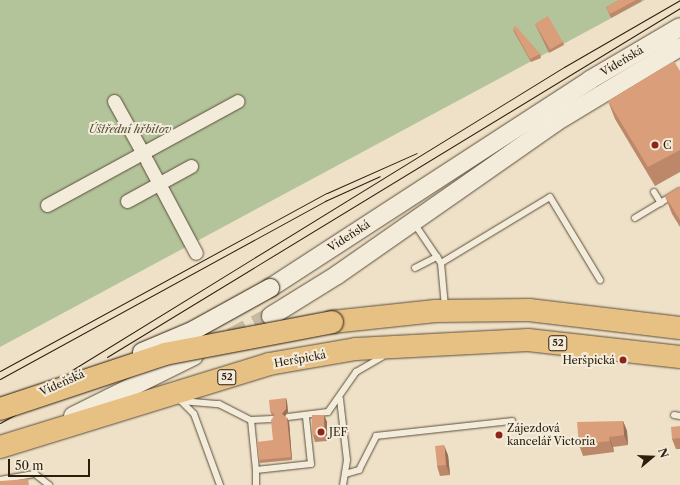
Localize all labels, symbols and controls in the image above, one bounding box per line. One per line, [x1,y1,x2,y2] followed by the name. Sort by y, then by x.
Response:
[598,43,646,79] street label: Vídeňská
[89,122,171,136] park label: Ústřední hřbitov
[663,138,671,152] place label: C
[650,140,660,150] marker: C
[325,218,373,254] street label: Vídeňská
[548,335,568,351] road number: 52
[273,348,327,370] street label: Heršpická
[562,353,615,367] place label: Heršpická
[618,355,628,365] marker: Heršpická
[38,367,86,399] street label: Vídeňská
[217,369,237,385] road number: 52
[507,422,596,448] place label: Zájezdová kancelář Victoria
[329,425,348,439] place label: JEF
[316,427,326,437] marker: JEF
[494,430,504,440] marker: Zájezdová kancelář Victoria
[632,437,672,477] north arrow
[655,446,672,460] text: N
[10,451,92,477] scale bar
[15,458,44,473] text: 50 m

